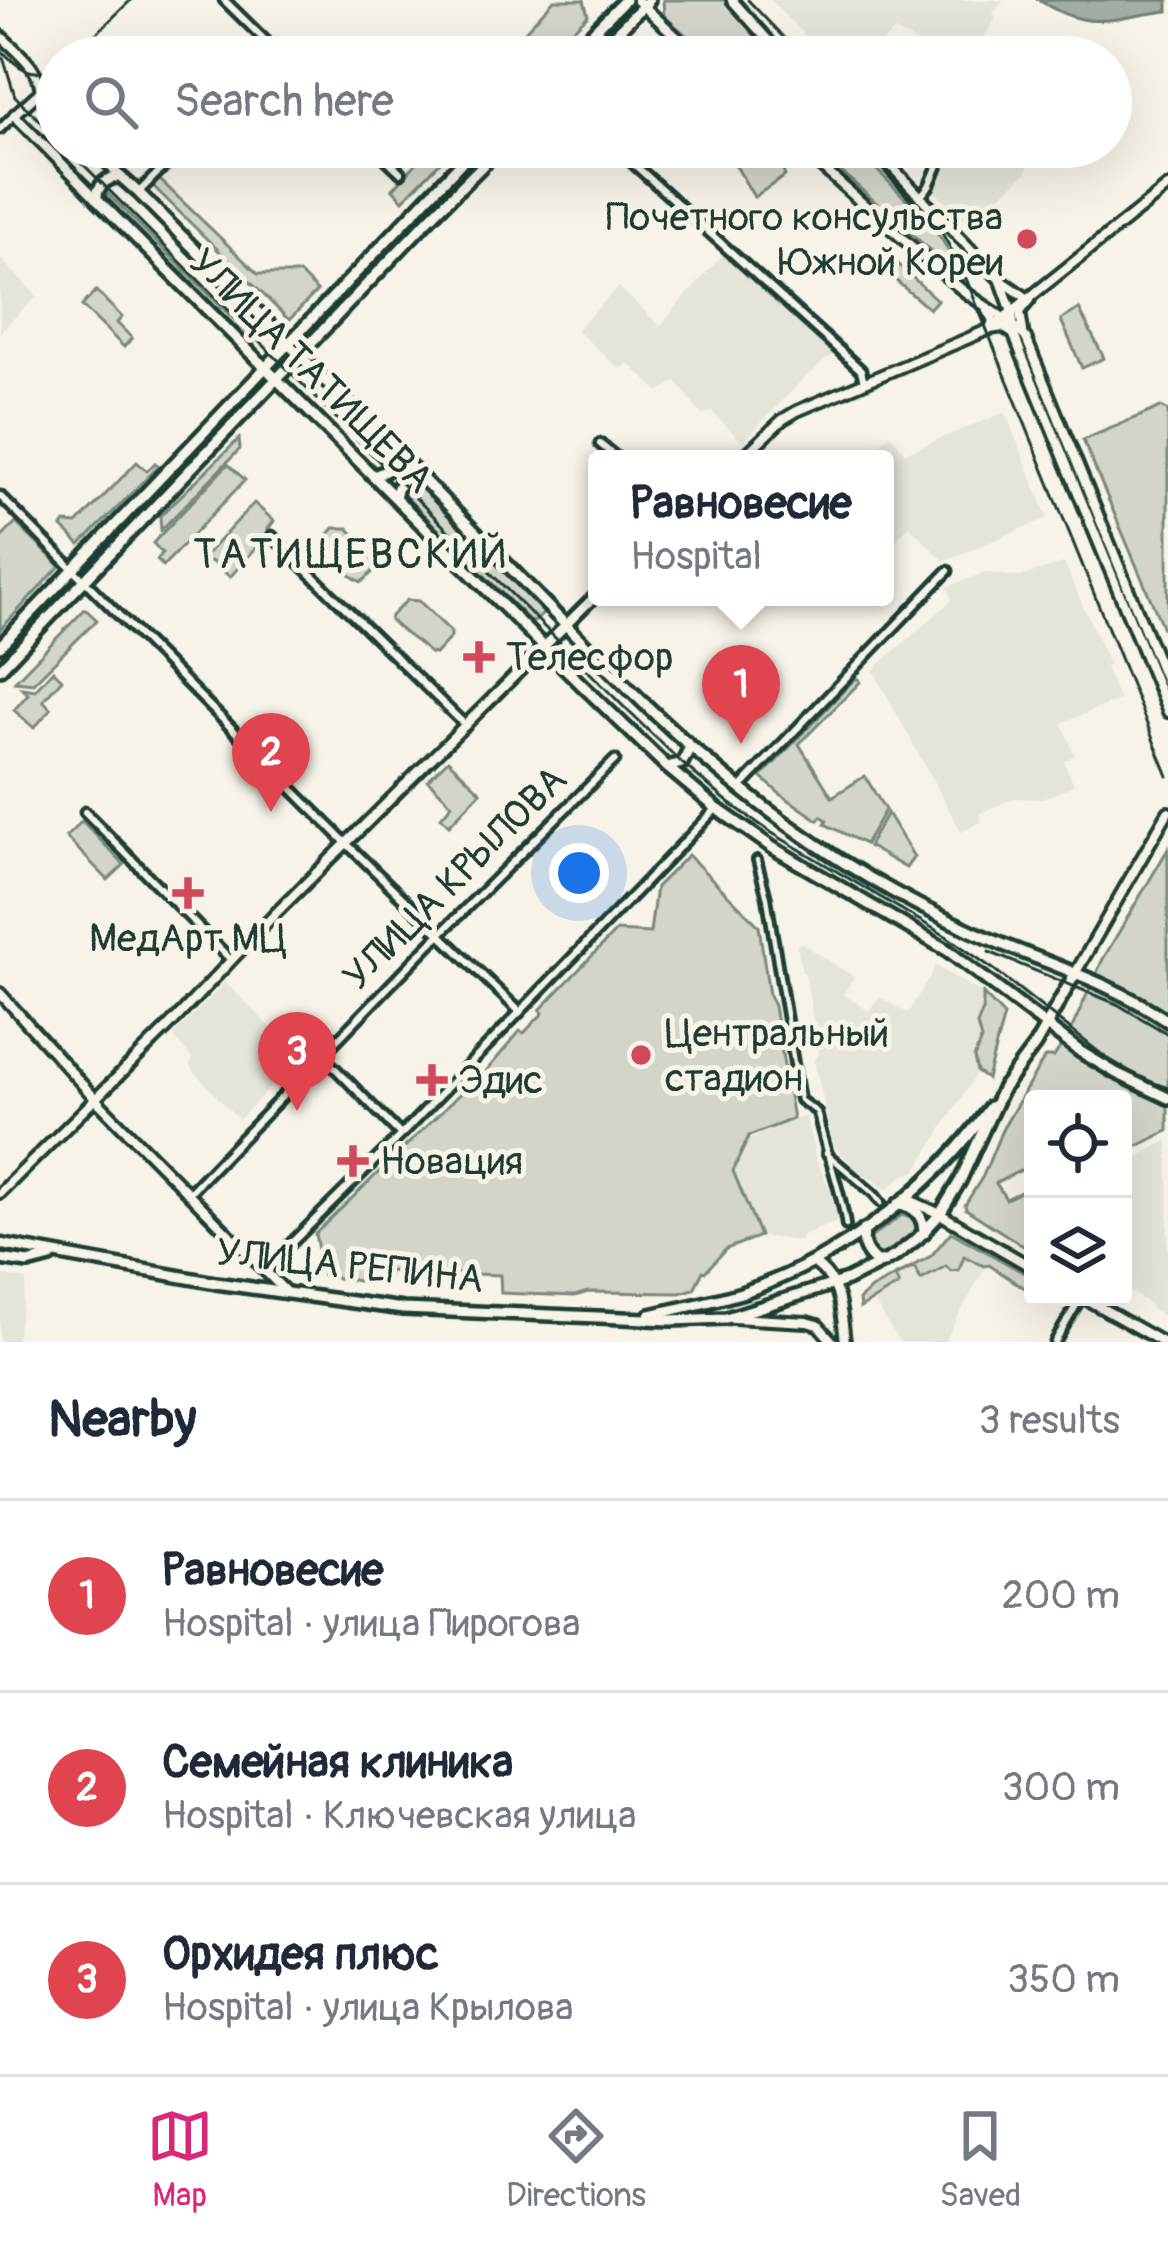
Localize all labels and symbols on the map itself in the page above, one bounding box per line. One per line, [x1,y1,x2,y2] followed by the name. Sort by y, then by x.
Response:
[606,193,1003,287] place label: Почетного консульства Южной Кореи
[1014,226,1040,252] marker: Почетного консульства Южной Кореи
[178,238,444,504] street label: УЛИЦА ТАТИЩЕВА
[193,529,509,581] district label: ТАТИЩЕВСКИЙ
[506,633,673,682] place label: Телесфор
[463,641,495,673] marker: Телесфор
[702,645,780,744] pin: 1
[232,713,310,812] pin: 2
[333,756,577,1000] street label: УЛИЦА КРЫЛОВА
[549,843,609,903] your location
[172,877,204,909] marker: МедАрт МЦ
[89,914,287,963] place label: МедАрт МЦ
[665,1009,889,1103] place label: Центральный стадион
[258,1012,336,1111] pin: 3
[628,1042,654,1068] marker: Центральный стадион
[459,1056,543,1105] place label: Эдис
[416,1064,448,1096] marker: Эдис
[380,1137,523,1186] place label: Новация
[337,1145,369,1177] marker: Новация
[214,1228,486,1304] street label: УЛИЦА РЕПИНА

